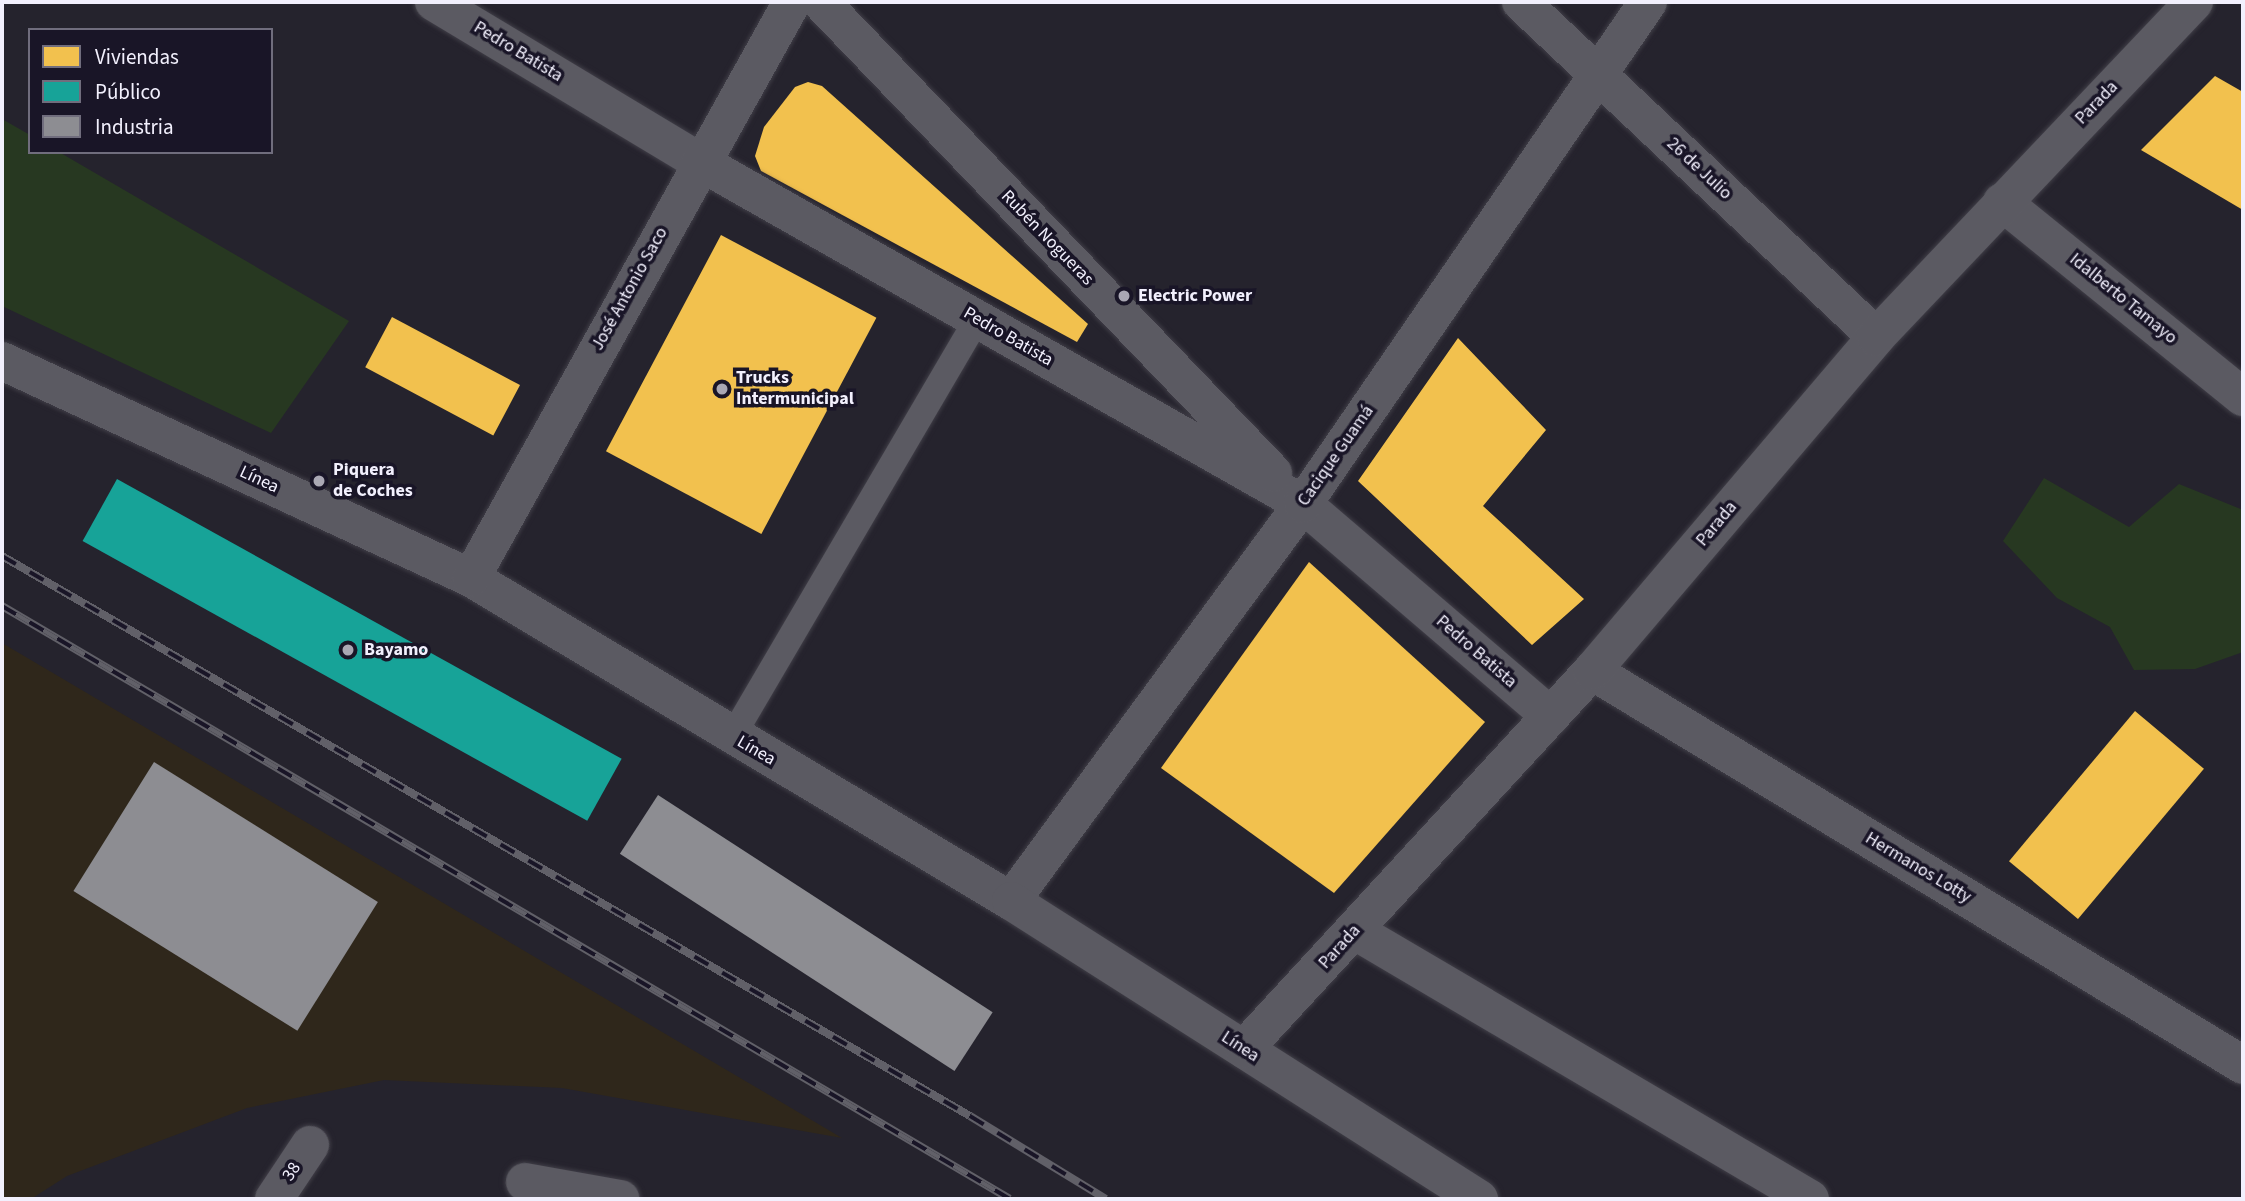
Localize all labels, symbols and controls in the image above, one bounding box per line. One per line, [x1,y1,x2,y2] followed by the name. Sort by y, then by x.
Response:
[470,17,566,87] street label: Pedro Batista
[28,28,273,154] legend
[95,42,179,72] text: Viviendas
[95,77,161,107] text: Público
[2071,77,2123,129] street label: Parada
[95,112,174,142] text: Industria
[1662,133,1736,205] street label: 26 de Julio
[996,186,1098,290] street label: Rubén Nogueras
[587,224,673,354] street label: José Antonio Saco
[2065,249,2181,349] street label: Idalberto Tamayo
[1138,285,1252,307] place label: Electric Power
[1116,288,1132,304] marker: Electric Power
[959,303,1057,371] street label: Pedro Batista
[736,368,854,410] place label: Trucks Intermunicipal
[714,381,730,397] marker: Trucks Intermunicipal
[1293,401,1379,511] street label: Cacique Guamá
[333,460,413,503] place label: Piquera de Coches
[236,462,282,498] street label: Línea
[311,473,327,489] marker: Piquera de Coches
[1692,497,1742,551] street label: Parada
[1431,611,1521,693] street label: Pedro Batista
[364,639,428,661] place label: Bayamo
[338,640,358,660] marker: Bayamo
[733,731,779,771] street label: Línea
[1861,828,1975,908] street label: Hermanos Lotty
[1314,920,1366,974] street label: Parada
[1217,1027,1263,1067] street label: Línea
[278,1159,306,1185] street label: 38

